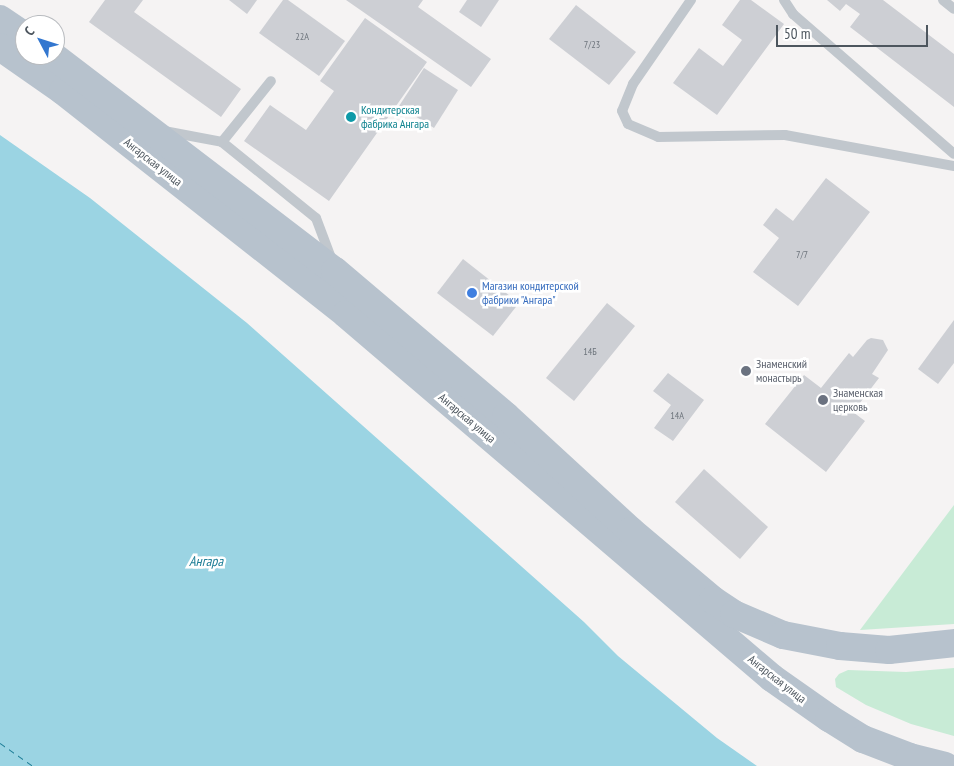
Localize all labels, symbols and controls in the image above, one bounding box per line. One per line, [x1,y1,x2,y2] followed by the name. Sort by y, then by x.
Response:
[15,15,65,65] north arrow
[779,15,932,47] scale bar
[20,23,38,39] text: С
[784,24,810,43] text: 50 m
[295,31,309,43] house number: 22А
[584,39,600,51] house number: 7/23
[361,103,429,131] place label: Кондитерская фабрика Ангара
[345,111,357,123] marker: Кондитерская фабрика Ангара
[121,135,185,189] street label: Ангарская улица
[796,249,808,261] house number: 7/7
[482,279,579,307] place label: Магазин кондитерской фабрики "Ангара"
[466,287,478,299] marker: Магазин кондитерской фабрики "Ангара"
[583,346,597,358] house number: 14Б
[756,357,807,385] place label: Знаменский монастырь
[740,365,752,377] marker: Знаменский монастырь
[833,386,883,414] place label: Знаменская церковь
[436,390,498,446] street label: Ангарская улица
[817,394,829,406] marker: Знаменская церковь
[670,410,684,422] house number: 14А
[189,553,223,569] water label: Ангара
[745,652,809,706] street label: Ангарская улица

